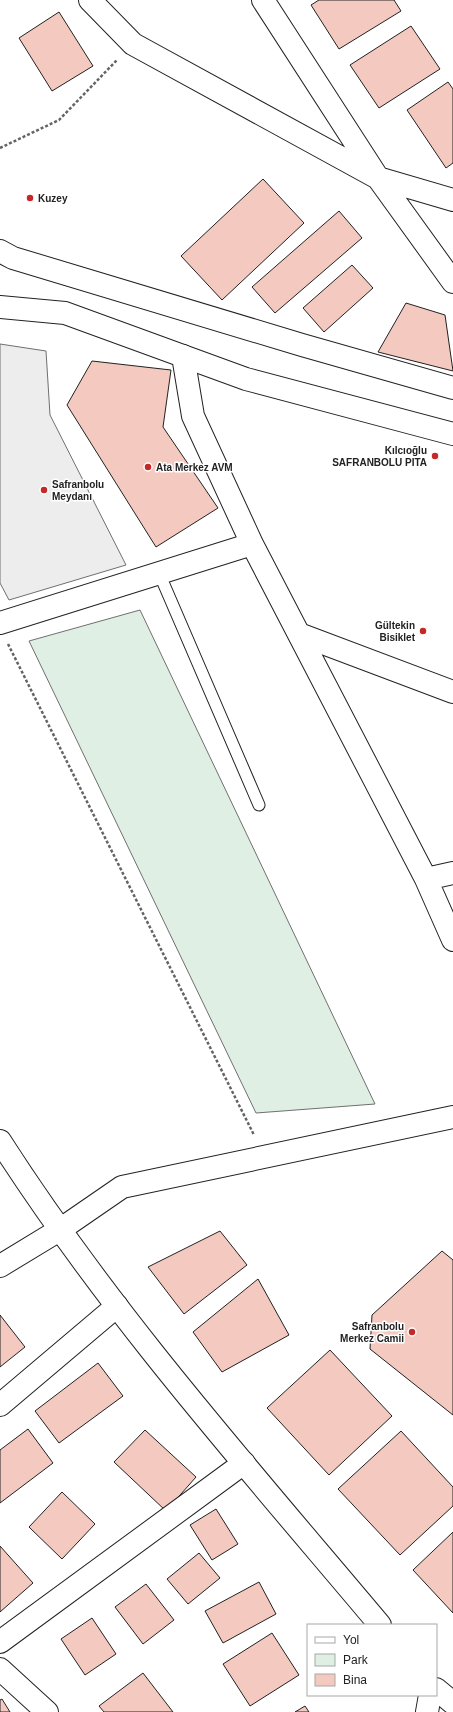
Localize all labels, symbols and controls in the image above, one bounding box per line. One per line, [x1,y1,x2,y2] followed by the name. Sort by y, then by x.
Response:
[25,193,35,203] marker: Kuzey
[38,193,68,204] place label: Kuzey
[332,445,427,468] place label: Kılcıoğlu SAFRANBOLU PITA
[430,451,440,461] marker: Kılcıoğlu SAFRANBOLU PITA
[143,462,153,472] marker: Ata Merkez AVM
[156,462,233,473] place label: Ata Merkez AVM
[52,479,104,502] place label: Safranbolu Meydanı
[39,485,49,495] marker: Safranbolu Meydanı
[375,620,416,643] place label: Gültekin Bisiklet
[418,626,428,636] marker: Gültekin Bisiklet
[340,1321,404,1344] place label: Safranbolu Merkez Camii
[407,1327,417,1337] marker: Safranbolu Merkez Camii
[307,1624,437,1696] legend
[343,1633,359,1647] text: Yol
[343,1653,369,1667] text: Park
[343,1673,367,1687] text: Bina

